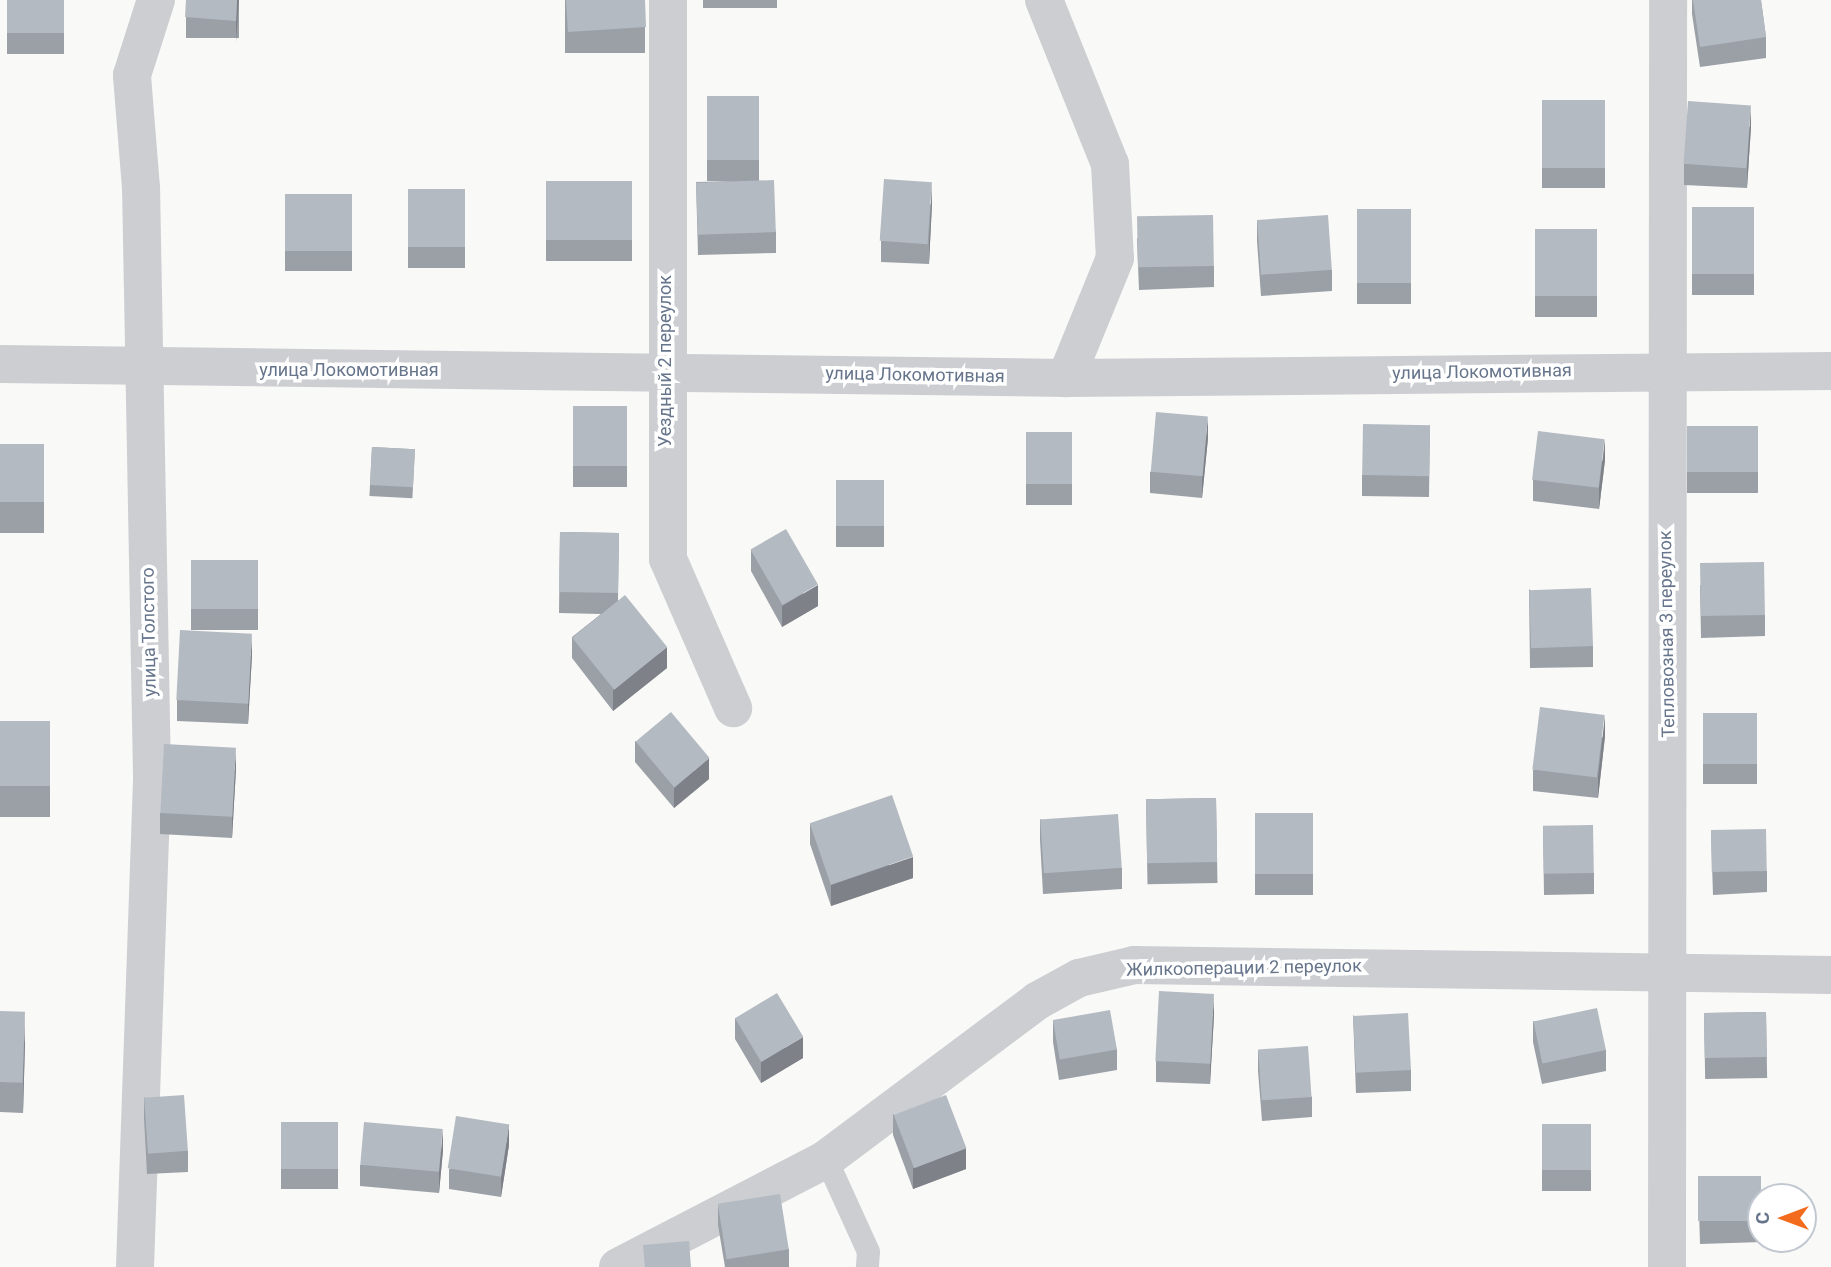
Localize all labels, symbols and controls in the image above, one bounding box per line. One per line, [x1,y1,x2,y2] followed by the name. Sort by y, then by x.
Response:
[654,275,676,447] street label: Уездный 2 переулок
[259,359,439,381] street label: улица Локомотивная
[1392,360,1572,384] street label: улица Локомотивная
[825,363,1005,387] street label: улица Локомотивная
[1654,530,1680,738] street label: Тепловозная 3 переулок
[137,567,161,697] street label: улица Толстого
[1126,955,1362,981] street label: Жилкооперации 2 переулок
[1747,1183,1817,1253] north arrow
[1751,1212,1774,1224] text: С

